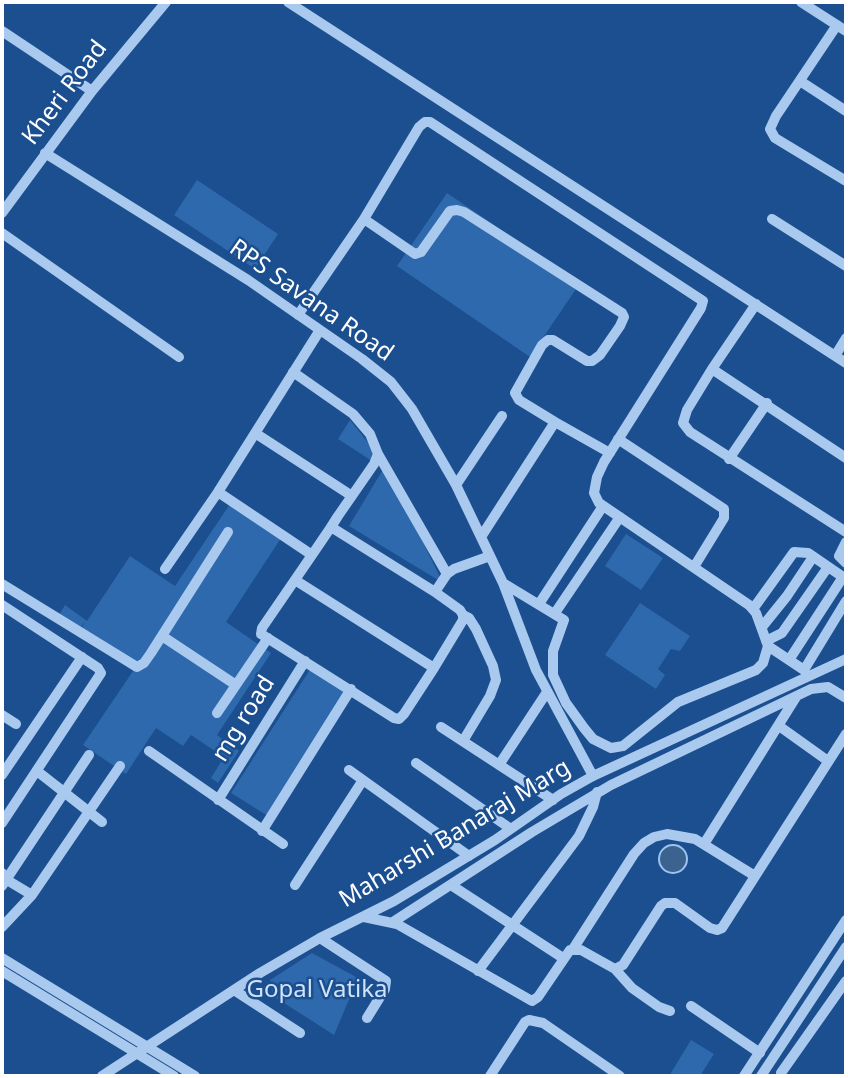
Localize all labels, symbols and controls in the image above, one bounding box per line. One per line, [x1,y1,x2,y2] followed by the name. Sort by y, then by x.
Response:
[16,35,114,151] street label: Kheri Road
[224,234,398,368] street label: RPS Savana Road
[206,671,282,767] street label: mg road
[334,754,576,914] street label: Maharshi Banaraj Marg
[246,976,388,1004] park label: Gopal Vatika

